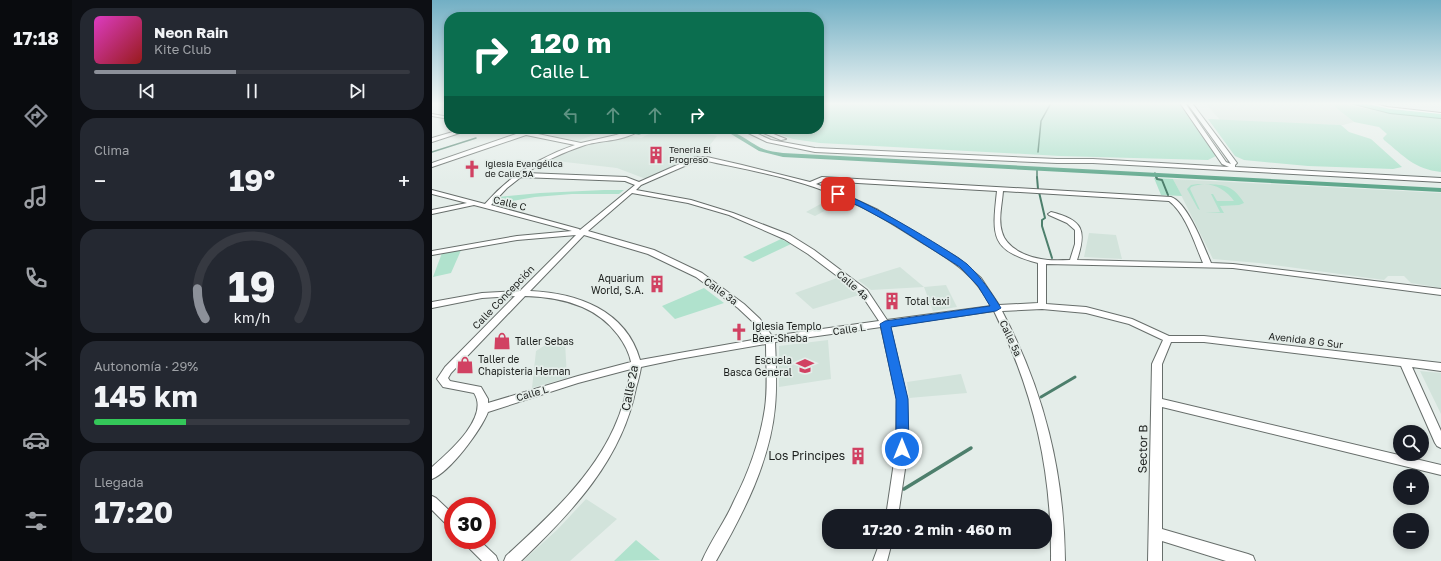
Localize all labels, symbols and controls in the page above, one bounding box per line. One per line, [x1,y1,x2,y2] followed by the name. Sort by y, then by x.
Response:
[154,23,228,41] text: Neon Rain
[530,26,611,59] text: 120 m
[13,27,59,49] text: 17:18
[464,28,516,80] icon: right
[154,41,211,57] text: Kite Club
[530,60,589,82] text: Calle L
[136,80,158,102] icon: previous
[241,80,263,102] icon: pause
[346,80,368,102] icon: next
[22,102,50,130] icon: directions
[560,104,582,126] icon: left
[602,104,624,126] icon: ahead
[644,104,666,126] icon: ahead
[686,104,708,126] icon: right
[94,142,129,158] text: Clima
[669,144,711,165] place label: Teneria El Progreso
[646,145,666,165] building icon: Teneria El Progreso
[485,158,563,179] place label: Iglesia Evangélica de Calle 5A
[462,159,482,179] church icon: Iglesia Evangélica de Calle 5A
[229,162,275,198] text: 19°
[94,167,106,194] text: −
[398,167,410,194] text: +
[821,177,855,211] pin
[22,183,50,211] icon: music
[827,183,849,205] icon: arrive
[492,193,528,213] street label: Calle C
[228,260,276,310] text: 19
[470,263,536,331] street label: Calle Concepción
[22,264,50,292] icon: phone
[834,268,872,302] street label: Calle 4a
[591,272,644,296] place label: Aquarium World, S.A.
[647,274,667,294] building icon: Aquarium World, S.A.
[702,275,740,307] street label: Calle 3a
[882,291,902,311] building icon: Total taxi
[905,295,949,307] place label: Total taxi
[234,308,270,325] text: km/h
[997,318,1025,358] street label: Calle 5a
[752,320,822,344] place label: Iglesia Templo Beer-Sheba
[832,321,866,337] street label: Calle L
[729,322,749,342] church icon: Iglesia Templo Beer-Sheba
[1268,329,1344,351] street label: Avenida 8 G Sur
[492,331,512,351] shop icon: Taller Sebas
[515,335,574,347] place label: Taller Sebas
[22,345,50,373] icon: climate
[478,353,571,377] place label: Taller de Chapisteria Hernan
[723,354,792,378] place label: Escuela Basca General
[455,355,475,375] shop icon: Taller de Chapisteria Hernan
[795,356,815,376] school or university icon: Escuela Basca General
[94,358,198,374] text: Autonomía · 29%
[618,364,641,412] street label: Calle 2a
[94,378,198,414] text: 145 km
[515,382,550,404] street label: Calle L
[1135,424,1150,474] street label: Sector B
[1393,425,1429,549] map controls
[1393,425,1429,461] button: search
[22,426,50,454] icon: car
[881,428,923,470] position arrow
[848,446,868,466] building icon: Los Principes
[768,448,845,463] place label: Los Principes
[1393,469,1429,505] button: +
[94,474,144,490] text: Llegada
[94,494,173,530] text: 17:20
[444,497,496,549] speed limit sign: 30
[22,507,50,535] icon: filters
[1393,513,1429,549] button: −
[863,520,1011,538] text: 17:20 · 2 min · 460 m

